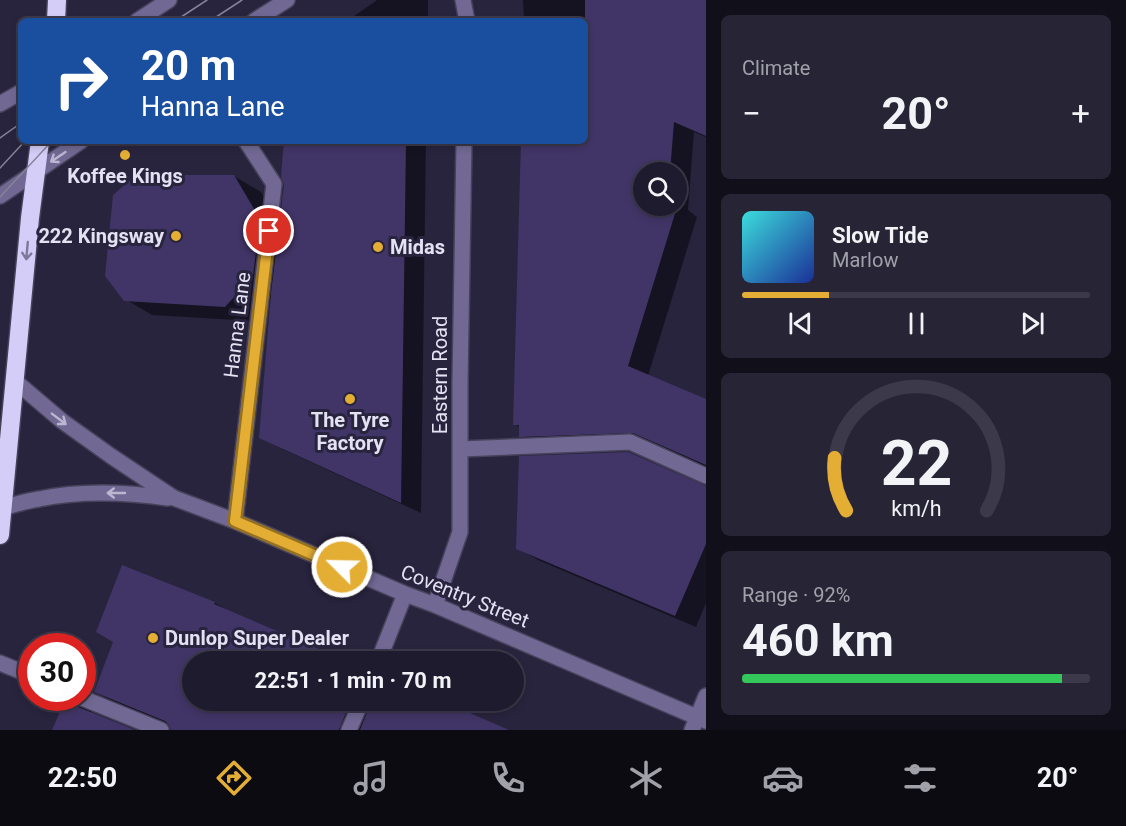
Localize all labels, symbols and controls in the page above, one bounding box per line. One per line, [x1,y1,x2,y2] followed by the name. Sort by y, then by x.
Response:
[141,41,236,90] text: 20 m
[42,42,120,120] icon: right
[742,56,810,80] text: Climate
[881,87,951,140] text: 20°
[141,91,285,123] text: Hanna Lane
[742,94,761,133] text: −
[1071,94,1090,133] text: +
[118,148,132,162] marker: Koffee Kings
[50,151,66,163] one-way arrow
[633,162,687,216] map controls
[633,162,687,216] button: search
[67,164,183,188] place label: Koffee Kings
[243,205,294,256] pin
[252,214,285,247] icon: arrive
[832,223,929,248] text: Slow Tide
[38,224,165,248] place label: 222 Kingsway
[169,229,183,243] marker: 222 Kingsway
[390,235,445,259] place label: Midas
[371,240,385,254] marker: Midas
[21,241,32,261] one-way arrow
[832,248,898,272] text: Marlow
[219,271,255,379] street label: Hanna Lane
[784,307,817,340] icon: previous
[900,307,933,340] icon: pause
[1016,307,1049,340] icon: next
[428,316,452,434] street label: Eastern Road
[343,392,357,406] marker: The Tyre Factory
[311,408,389,455] place label: The Tyre Factory
[51,413,67,426] one-way arrow
[880,428,952,501] text: 22
[107,487,127,499] one-way arrow
[891,497,941,522] text: km/h
[310,535,374,599] position arrow
[397,559,533,633] street label: Coventry Street
[742,583,850,607] text: Range · 92%
[742,614,894,667] text: 460 km
[165,626,350,650] place label: Dunlop Super Dealer
[146,631,160,645] marker: Dunlop Super Dealer
[18,633,96,711] speed limit sign: 30
[255,668,451,693] text: 22:51 · 1 min · 70 m
[213,757,255,799] icon: directions
[350,757,392,799] icon: music
[487,757,529,799] icon: phone
[625,757,667,799] icon: climate
[762,757,804,799] icon: car
[899,757,941,799] icon: filters
[48,762,117,794] text: 22:50
[1037,762,1078,794] text: 20°

